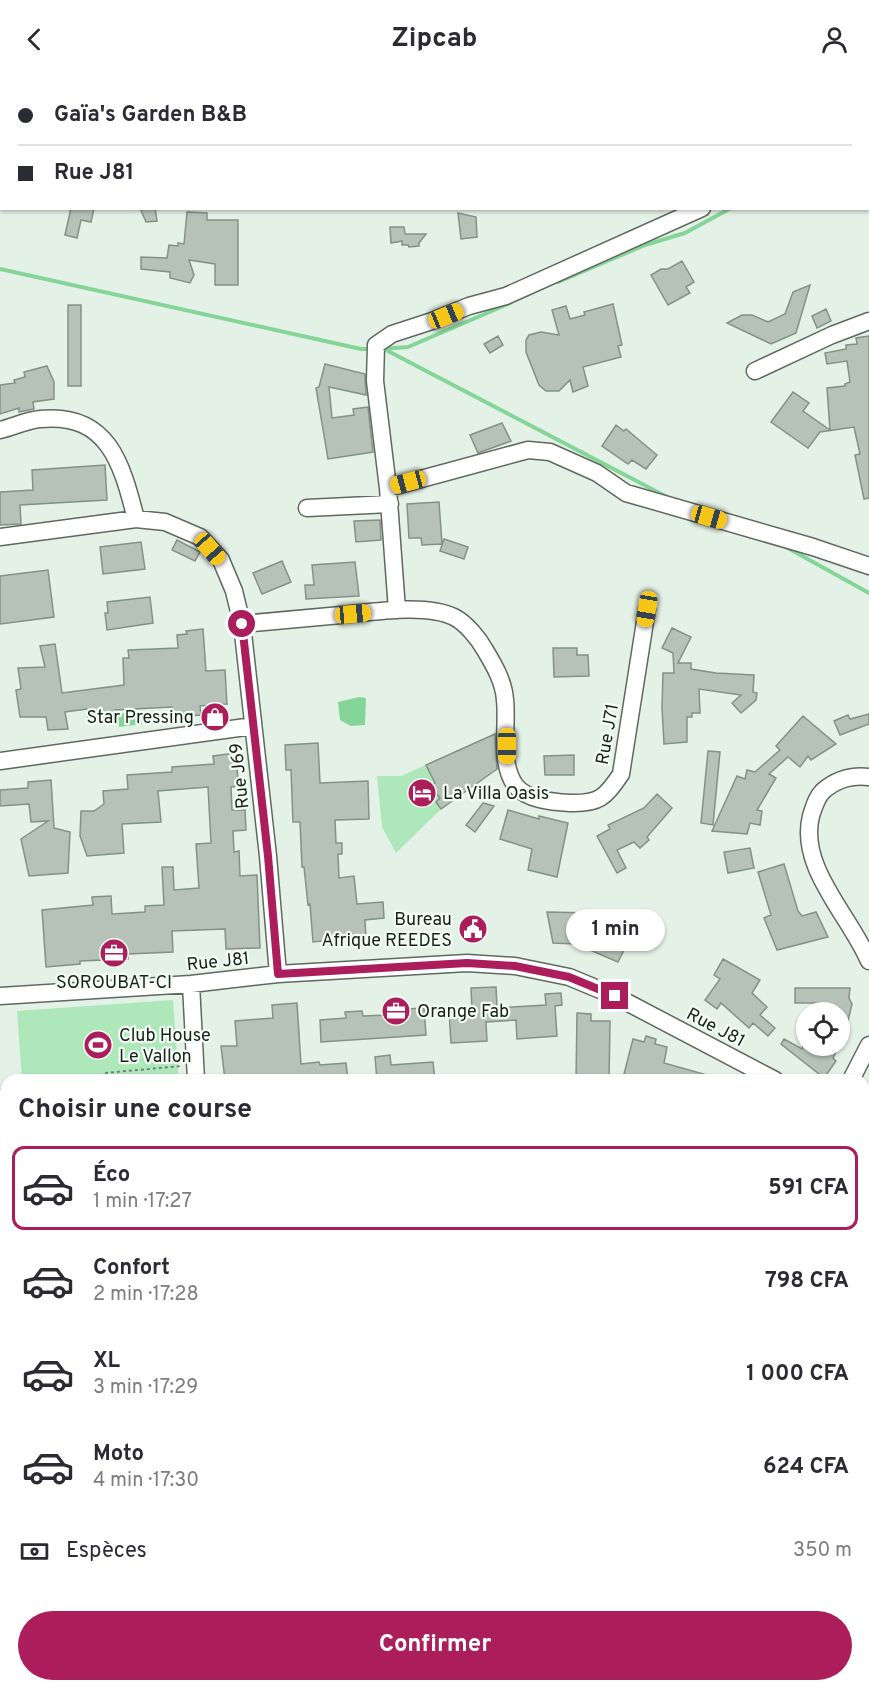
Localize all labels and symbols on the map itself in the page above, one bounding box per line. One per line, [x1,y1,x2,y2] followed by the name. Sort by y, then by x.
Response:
[426,301,466,331] car
[388,469,428,495] car
[689,503,729,531] car
[191,530,229,568] car
[635,590,659,628] car
[334,603,372,625] car
[228,610,255,637] route start
[199,701,231,733] shop icon: Star Pressing
[592,702,625,767] street label: Rue J71
[86,707,194,730] place label: Star Pressing
[498,728,516,764] car
[226,742,255,810] street label: Rue J69
[406,777,438,809] hotel icon: La Villa Oasis
[443,783,549,806] place label: La Villa Oasis
[322,909,452,953] place label: Bureau Afrique REEDES
[566,909,664,951] callout: 1 min
[457,913,489,945] public building icon: Bureau Afrique REEDES
[98,937,130,969] office icon: SOROUBAT-CI
[186,948,251,977] street label: Rue J81
[56,972,172,995] place label: SOROUBAT-CI
[601,982,628,1009] route end
[380,995,412,1027] office icon: Orange Fab
[417,1001,509,1024] place label: Orange Fab
[682,1003,749,1053] street label: Rue J81
[119,1025,211,1069] place label: Club House Le Vallon
[82,1029,114,1061] sports icon: Club House Le Vallon

